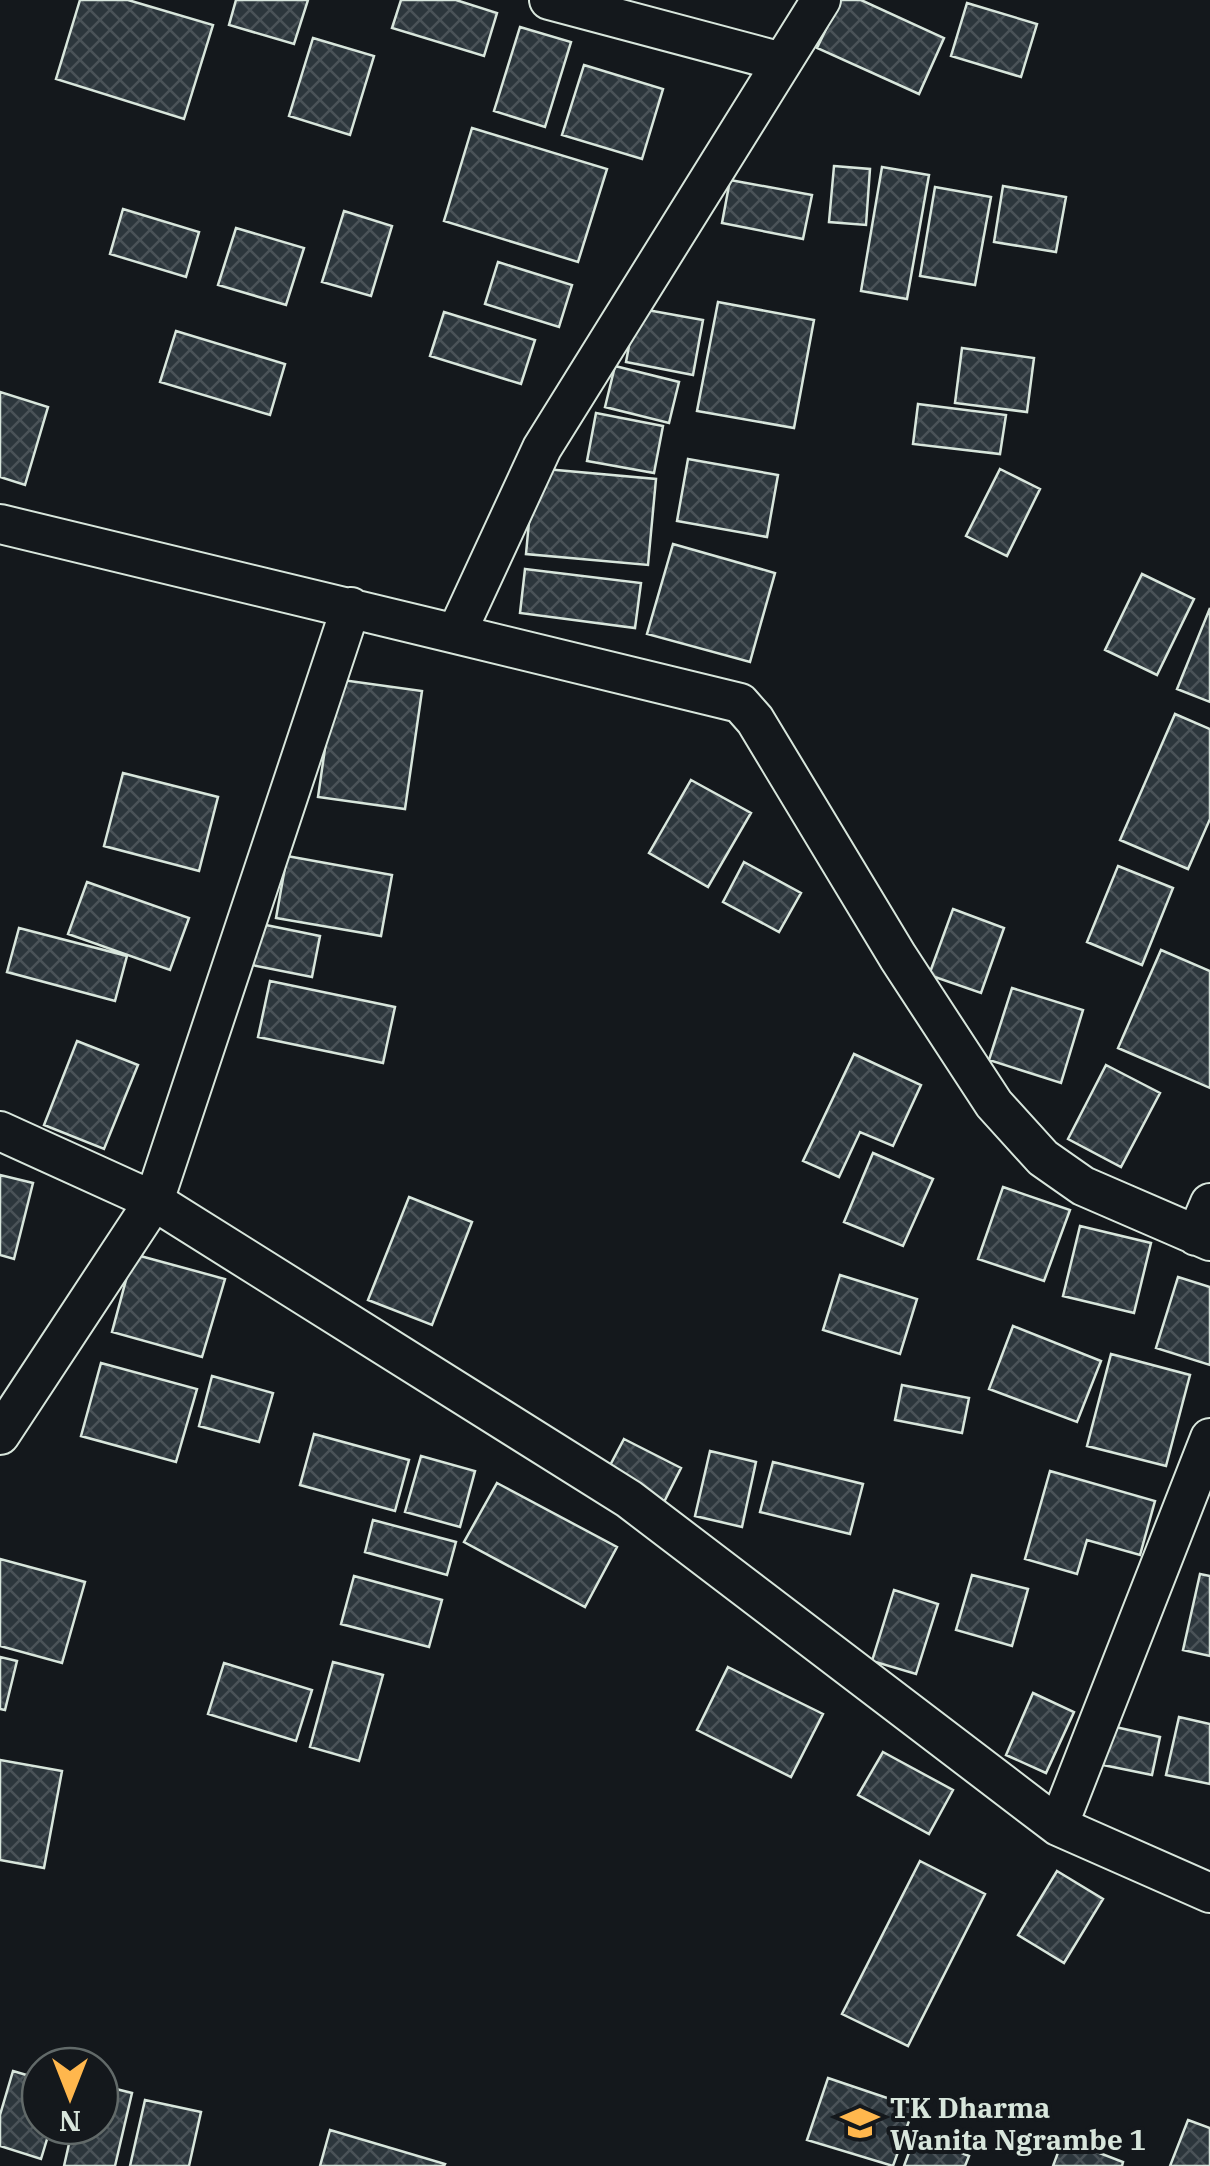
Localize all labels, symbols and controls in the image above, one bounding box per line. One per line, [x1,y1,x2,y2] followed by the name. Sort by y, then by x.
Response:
[20,2046,120,2146] north arrow
[890,2089,1146,2158] place label: TK Dharma Wanita Ngrambe 1
[839,2102,881,2144] school or university icon: TK Dharma Wanita Ngrambe 1
[59,2103,81,2140] text: N

